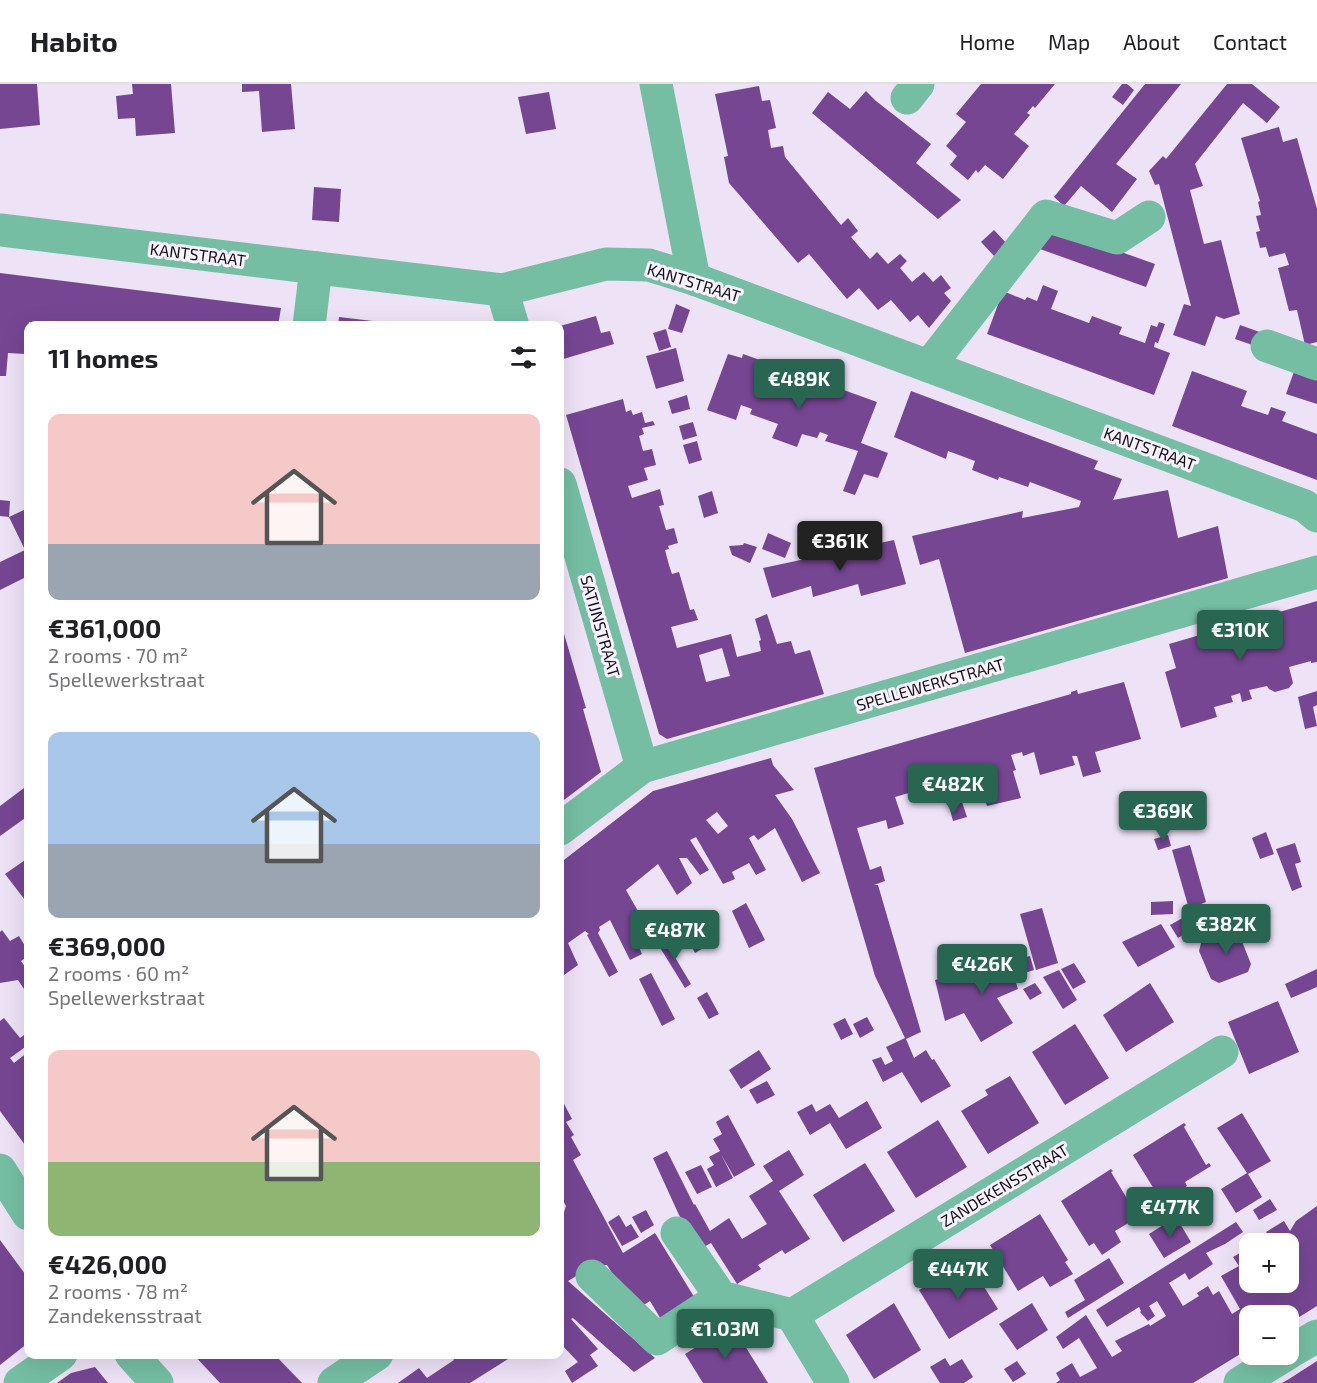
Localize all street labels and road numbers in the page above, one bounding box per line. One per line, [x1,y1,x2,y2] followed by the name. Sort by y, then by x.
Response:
[149,239,247,269] street label: KANTSTRAAT
[645,259,743,305] street label: KANTSTRAAT
[1101,423,1199,473] street label: KANTSTRAAT
[577,573,625,679] street label: SATIJNSTRAAT
[854,654,1006,714] street label: SPELLEWERKSTRAAT
[937,1140,1071,1230] street label: ZANDEKENSSTRAAT

